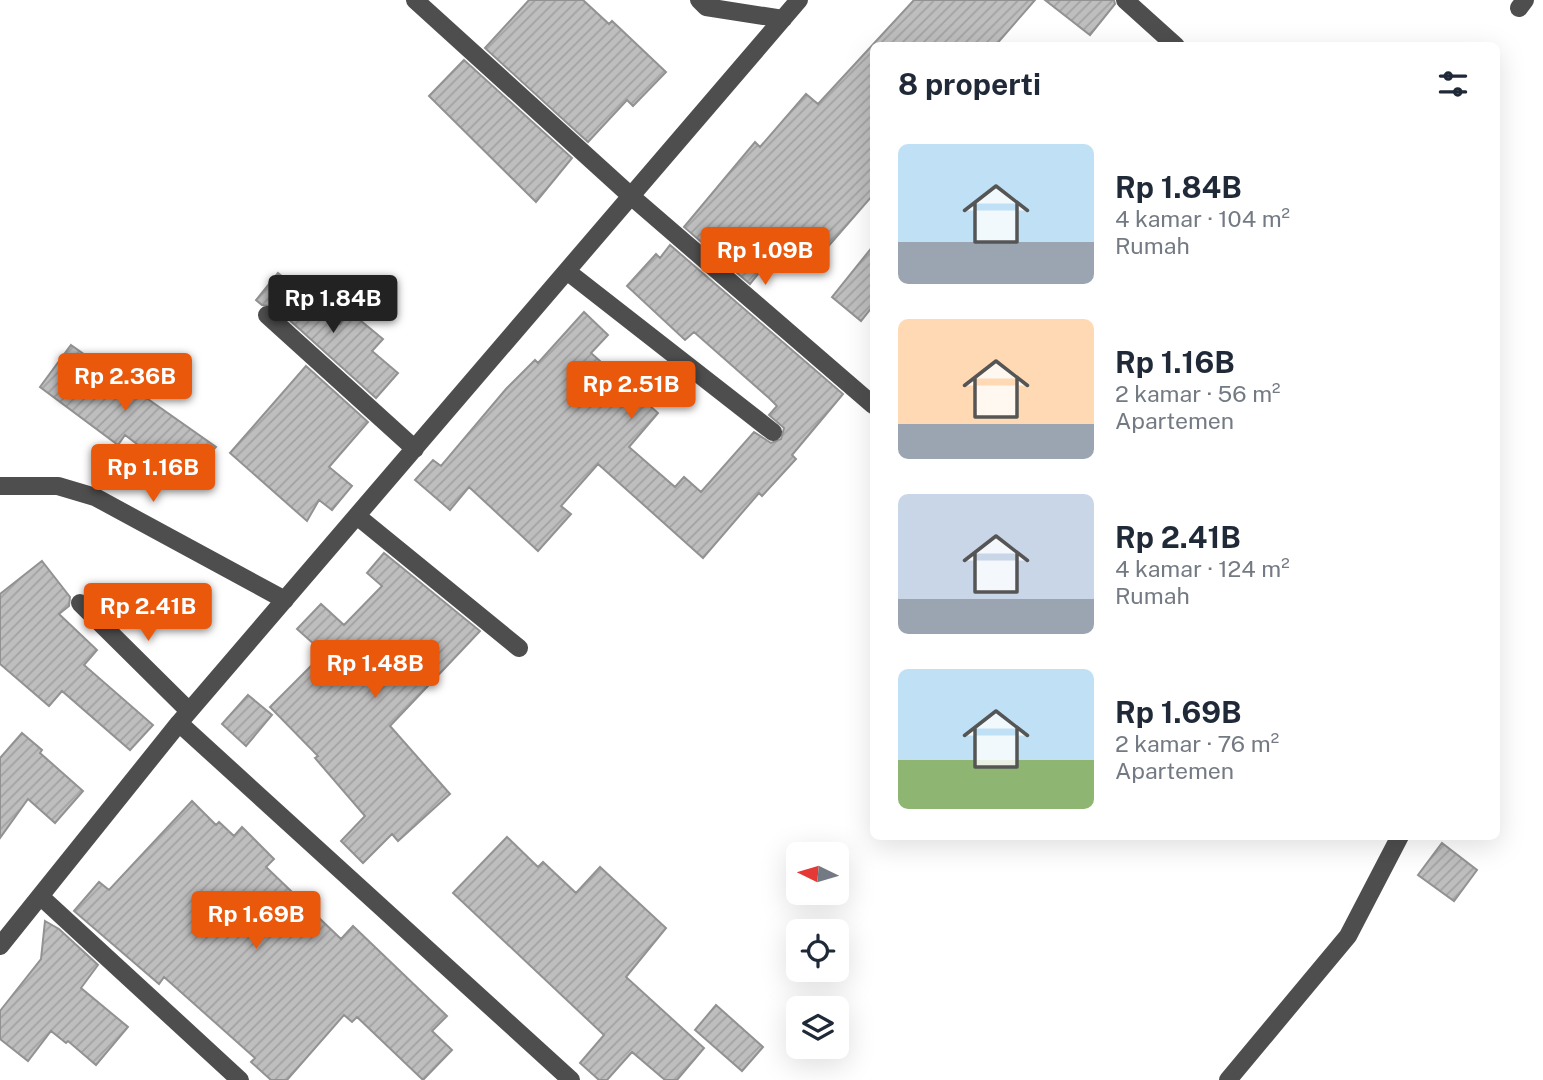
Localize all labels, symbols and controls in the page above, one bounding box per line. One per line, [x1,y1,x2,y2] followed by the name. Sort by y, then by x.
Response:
[1434,65,1472,103] icon: filters
[898,66,1041,102] text: 8 properti
[1115,169,1242,205] text: Rp 1.84B
[954,172,1038,256] icon: home
[1115,205,1290,232] text: 4 kamar · 104 m²
[693,228,837,287] pin: Rp 1.09B
[1115,232,1190,259] text: Rumah
[717,236,813,263] text: Rp 1.09B
[261,276,405,335] pin: Rp 1.84B
[284,284,382,311] text: Rp 1.84B
[1115,344,1235,380] text: Rp 1.16B
[954,347,1038,431] icon: home
[53,354,197,413] pin: Rp 2.36B
[74,362,176,389] text: Rp 2.36B
[559,362,703,421] pin: Rp 2.51B
[583,370,679,397] text: Rp 2.51B
[1115,380,1280,407] text: 2 kamar · 56 m²
[1115,407,1234,434] text: Apartemen
[81,444,225,504] pin: Rp 1.16B
[107,453,199,480] text: Rp 1.16B
[1115,519,1241,555] text: Rp 2.41B
[954,522,1038,606] icon: home
[1115,555,1290,582] text: 4 kamar · 124 m²
[1115,582,1190,609] text: Rumah
[76,584,220,643] pin: Rp 2.41B
[100,592,196,619] text: Rp 2.41B
[303,640,447,700] pin: Rp 1.48B
[326,649,424,676] text: Rp 1.48B
[1115,694,1242,730] text: Rp 1.69B
[954,697,1038,781] icon: home
[1115,730,1279,757] text: 2 kamar · 76 m²
[1115,757,1234,784] text: Apartemen
[786,842,849,905] north arrow
[786,842,849,1059] map controls
[184,892,328,951] pin: Rp 1.69B
[207,900,305,927] text: Rp 1.69B
[786,919,849,982] button: locate
[786,996,849,1059] button: layers

